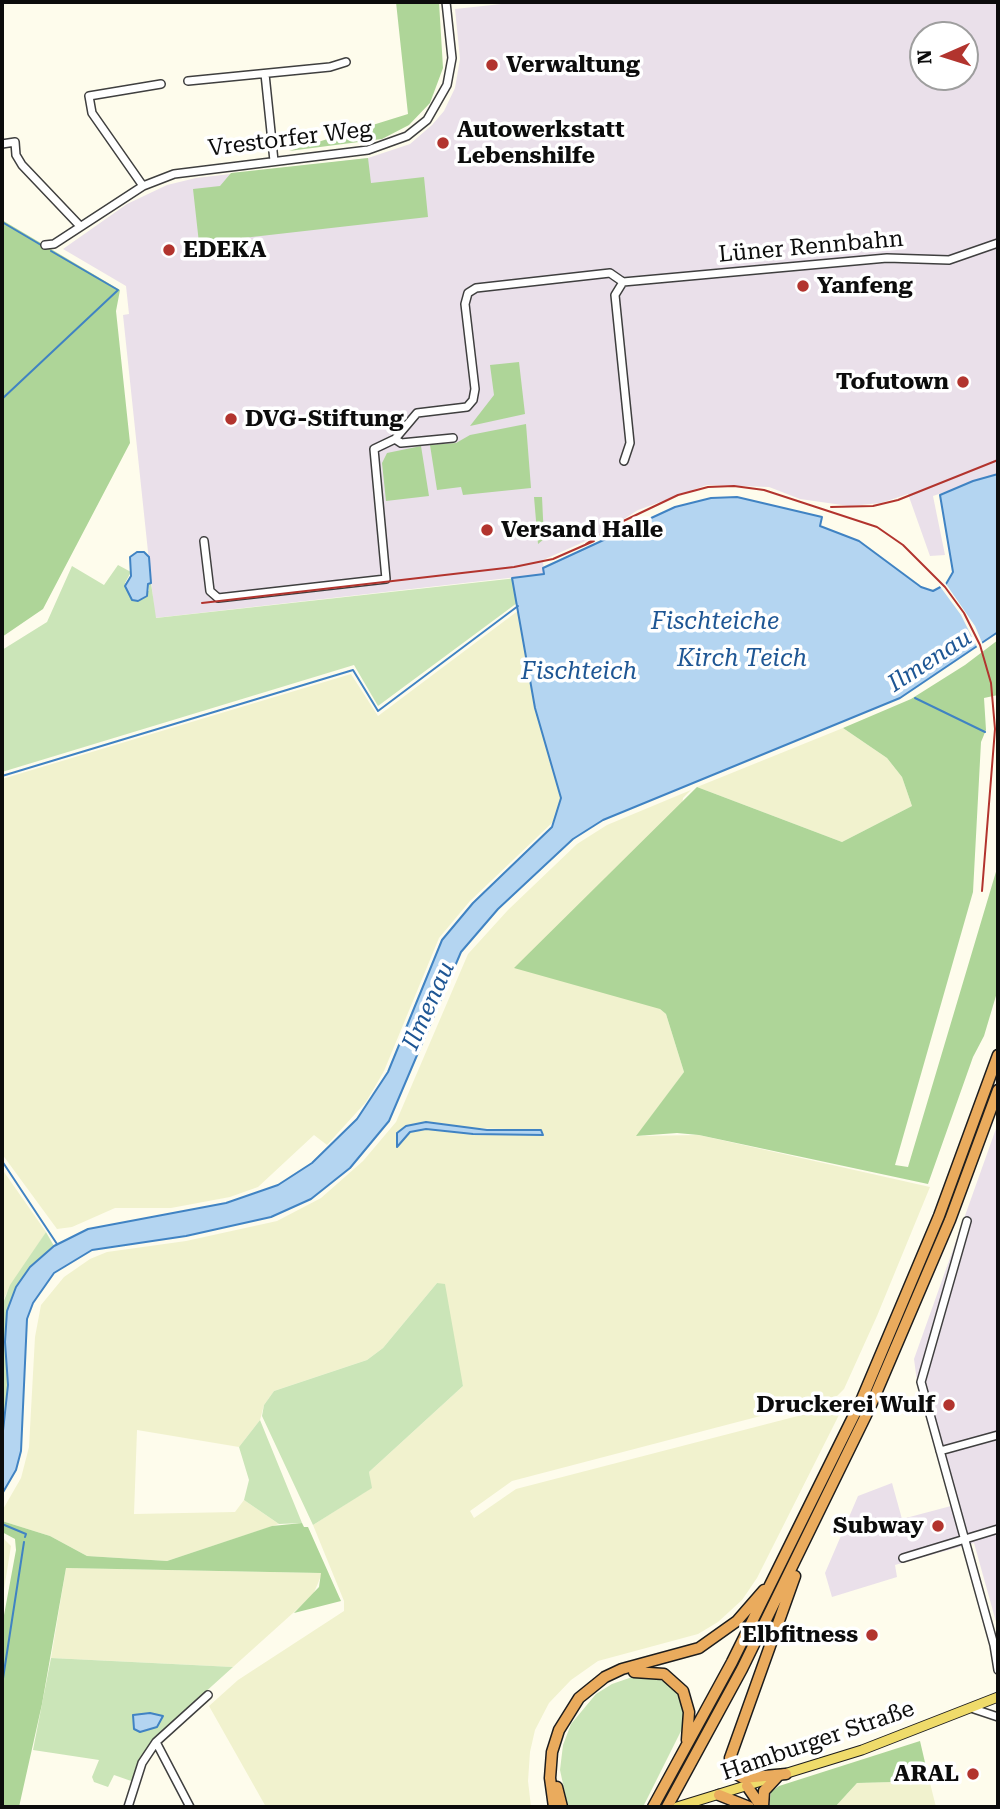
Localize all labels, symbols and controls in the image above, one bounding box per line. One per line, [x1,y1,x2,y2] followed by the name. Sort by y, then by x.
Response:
[909,21,979,91] north arrow
[913,49,936,65] text: N
[506,51,640,79] place label: Verwaltung
[484,57,500,73] marker: Verwaltung
[207,115,373,163] street label: Vrestorfer Weg
[457,116,625,170] place label: Autowerkstatt Lebenshilfe
[435,135,451,151] marker: Autowerkstatt Lebenshilfe
[717,225,905,269] street label: Lüner Rennbahn
[183,236,266,264] place label: EDEKA
[161,242,177,258] marker: EDEKA
[817,272,913,300] place label: Yanfeng
[795,278,811,294] marker: Yanfeng
[836,368,949,396] place label: Tofutown
[955,374,971,390] marker: Tofutown
[245,405,404,433] place label: DVG-Stiftung
[223,411,239,427] marker: DVG-Stiftung
[501,516,663,544] place label: Versand Halle
[479,522,495,538] marker: Versand Halle
[651,608,779,636] water label: Fischteiche
[883,623,977,699] water label: Ilmenau
[677,645,807,673] water label: Kirch Teich
[521,658,637,686] water label: Fischteich
[397,957,461,1055] water label: Ilmenau
[756,1391,935,1419] place label: Druckerei Wulf
[941,1397,957,1413] marker: Druckerei Wulf
[833,1512,924,1540] place label: Subway
[930,1518,946,1534] marker: Subway
[742,1621,858,1649] place label: Elbfitness
[864,1627,880,1643] marker: Elbfitness
[718,1695,918,1787] street label: Hamburger Straße
[894,1760,959,1788] place label: ARAL
[965,1766,981,1782] marker: ARAL

